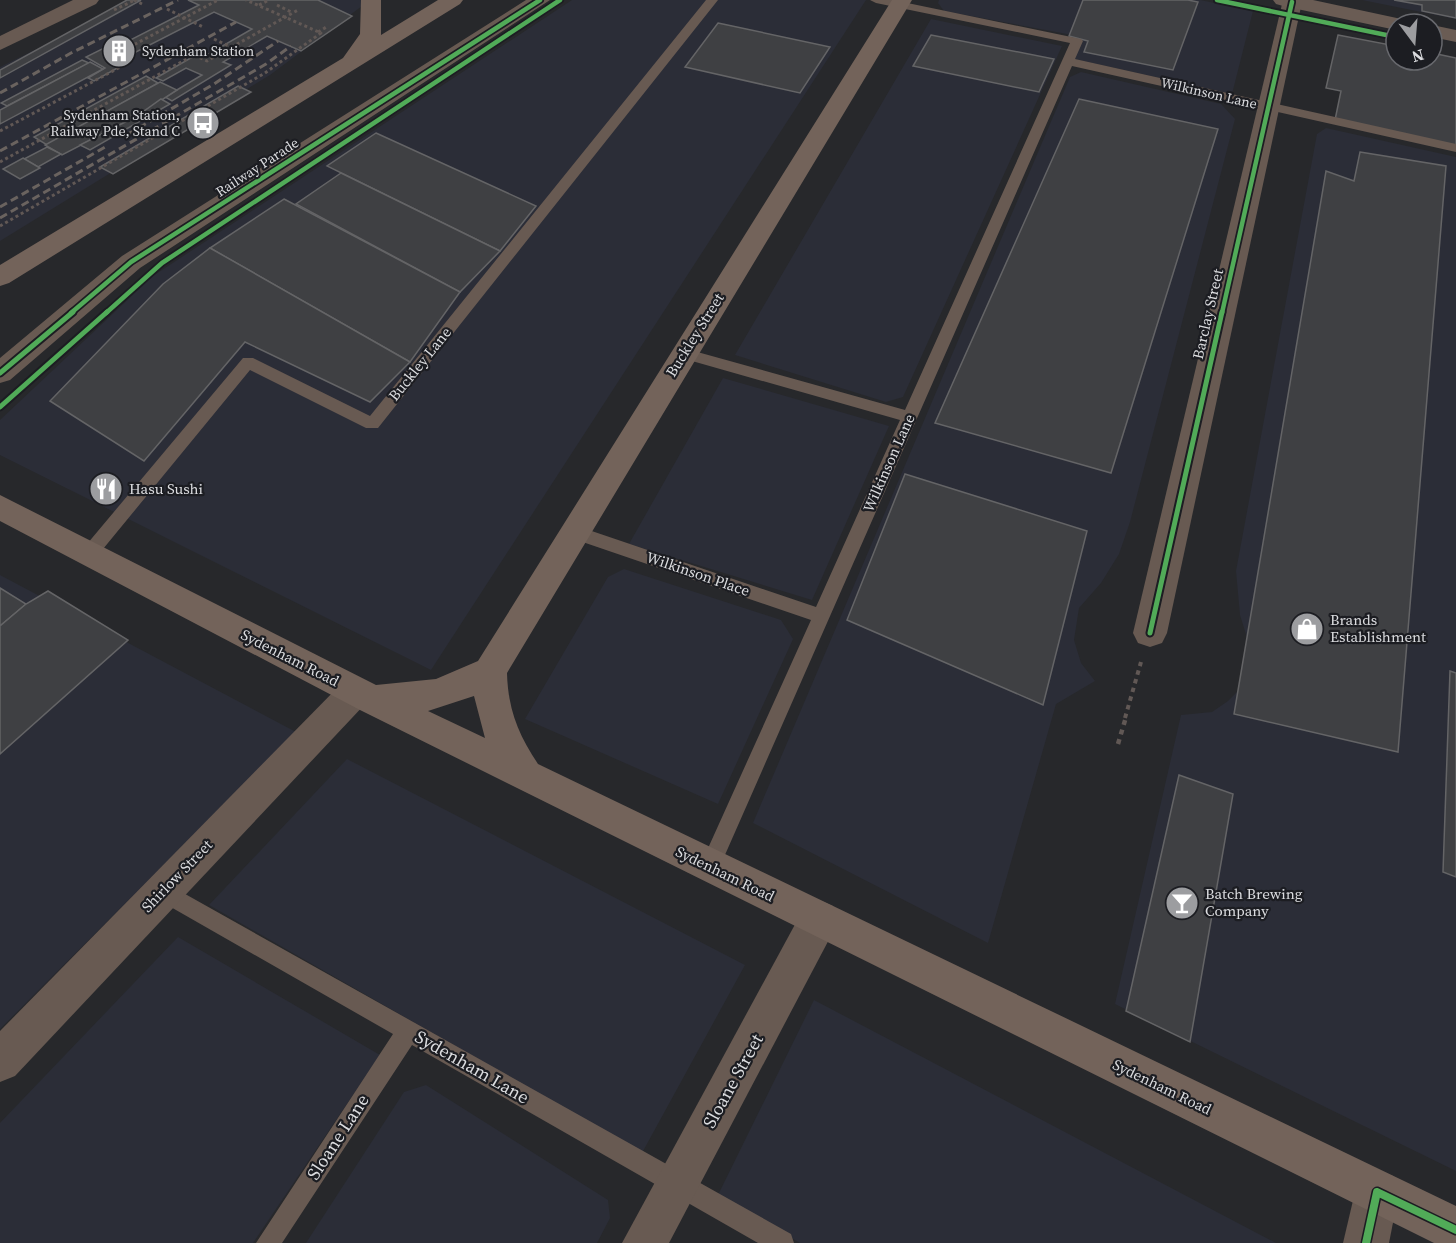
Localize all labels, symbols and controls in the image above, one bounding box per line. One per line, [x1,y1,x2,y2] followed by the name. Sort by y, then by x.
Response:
[1384,12,1444,72] north arrow
[101,33,137,69] building icon: Sydenham Station
[142,41,255,61] place label: Sydenham Station
[1409,44,1427,69] text: N
[1159,72,1259,114] street label: Wilkinson Lane
[50,105,180,141] place label: Sydenham Station, Railway Pde, Stand C
[185,105,221,141] bus stop icon: Sydenham Station, Railway Pde, Stand C
[211,133,303,201] street label: Railway Parade
[1187,267,1228,361] street label: Barclay Street
[660,289,729,381] street label: Buckley Street
[383,322,456,405] street label: Buckley Lane
[858,410,920,515] street label: Wilkinson Lane
[88,471,124,507] restaurant icon: Hasu Sushi
[129,478,203,499] place label: Hasu Sushi
[644,546,753,601] street label: Wilkinson Place
[1330,609,1426,647] place label: Brands Establishment
[1289,611,1325,647] shop icon: Brands Establishment
[238,624,343,692] street label: Sydenham Road
[137,835,217,917] street label: Shirlow Street
[672,841,779,907] street label: Sydenham Road
[1205,883,1303,921] place label: Batch Brewing Company
[1164,885,1200,921] bar icon: Batch Brewing Company
[410,1024,534,1109] street label: Sydenham Lane
[696,1029,769,1132] street label: Sloane Street
[1109,1054,1216,1120] street label: Sydenham Road
[301,1089,375,1184] street label: Sloane Lane

